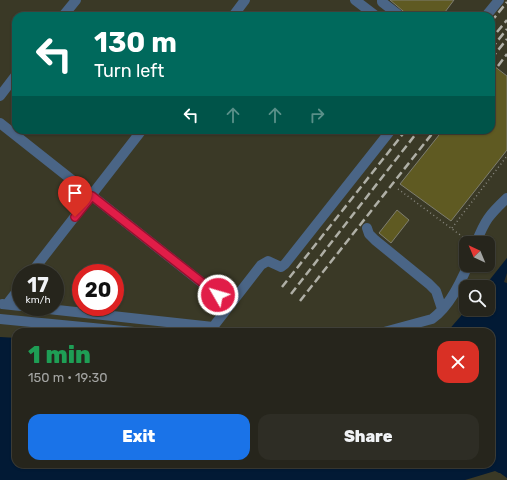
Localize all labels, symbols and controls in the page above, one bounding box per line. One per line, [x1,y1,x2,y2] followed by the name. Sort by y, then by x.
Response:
[94,26,177,59] text: 130 m
[28,28,80,80] icon: left
[94,60,164,82] text: Turn left
[180,104,202,126] icon: left
[222,104,244,126] icon: ahead
[264,104,286,126] icon: ahead
[306,104,328,126] icon: right
[58,176,92,217] pin
[64,182,86,204] icon: arrive
[459,236,495,272] north arrow
[459,236,495,316] map controls
[72,264,124,316] speed limit sign: 20
[27,273,49,297] text: 17
[197,274,239,316] position arrow
[459,280,495,316] button: search
[26,294,50,306] text: km/h
[28,341,91,369] text: 1 min
[437,341,479,383] button: close
[28,370,108,385] text: 150 m · 19:30
[28,414,250,460] button: Exit
[258,414,479,460] button: Share

